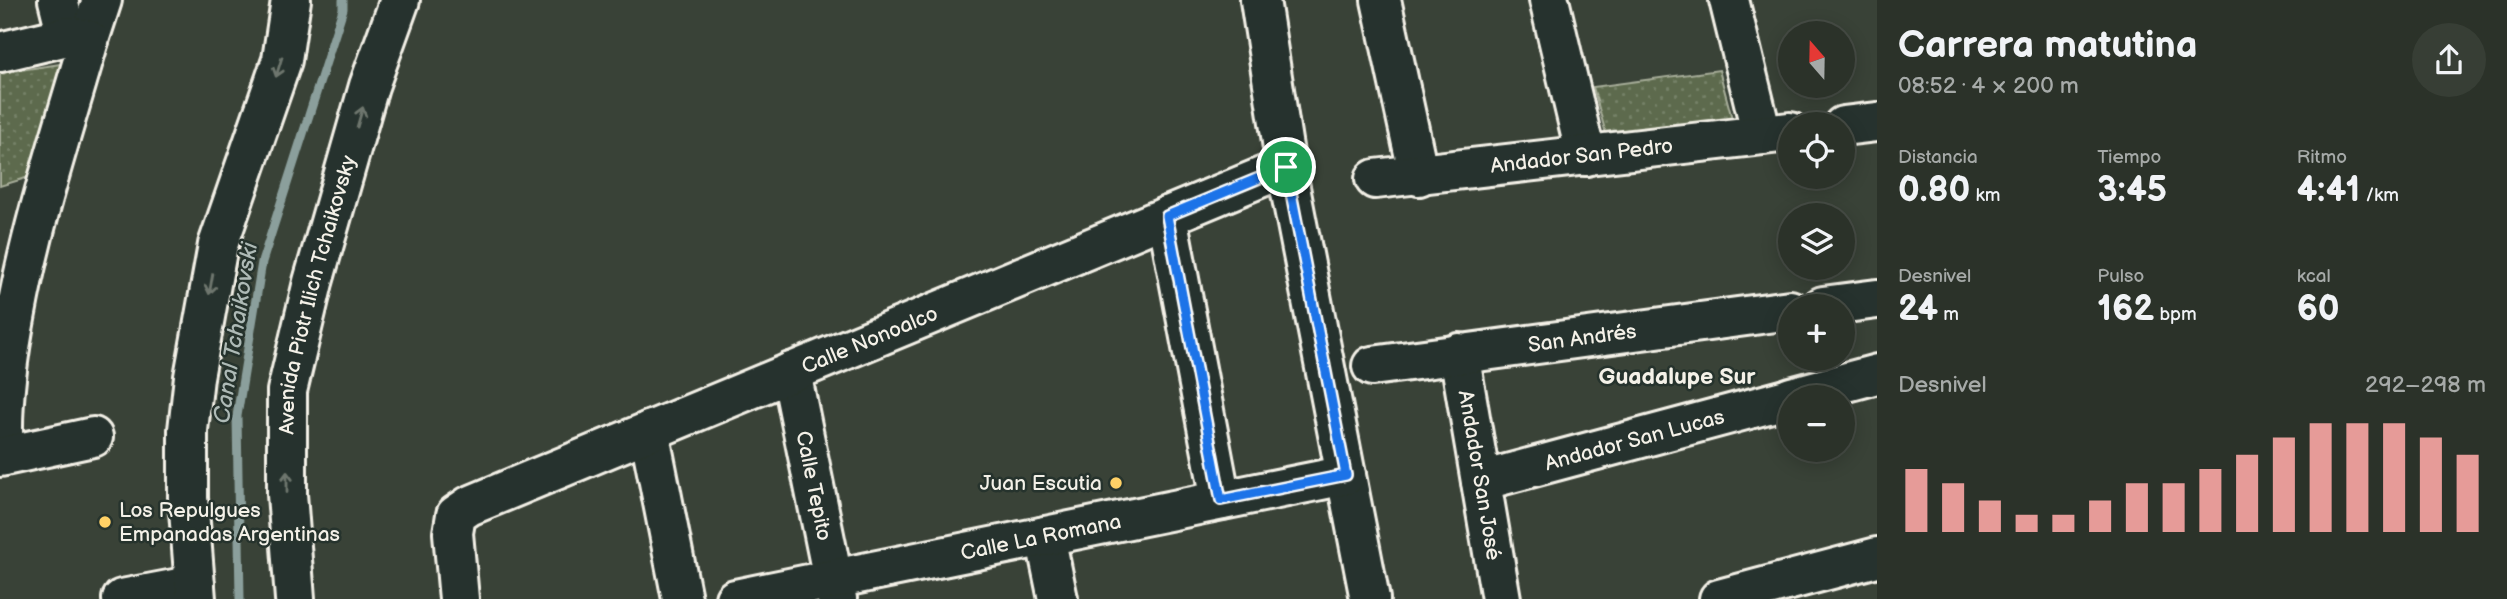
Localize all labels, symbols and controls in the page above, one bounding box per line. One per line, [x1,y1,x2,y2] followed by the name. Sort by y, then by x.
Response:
[1778,21,1855,98] north arrow
[1778,21,1855,462] map controls
[1898,23,2198,68] text: Carrera matutina
[2412,23,2486,97] button: share
[272,56,285,78] one-way arrow
[1898,72,2079,100] text: 08:52 · 4 × 200 m
[354,106,367,128] one-way arrow
[1778,112,1855,189] button: locate
[1489,133,1674,179] street label: Andador San Pedro
[1256,137,1316,197] pin
[1898,146,1978,169] text: Distancia
[2097,146,2161,169] text: Tiempo
[2297,146,2347,169] text: Ritmo
[1267,148,1305,186] icon: arrive
[275,152,362,435] street label: Avenida Piotr Ilich Tchaikovsky
[1898,169,1970,212] text: 0.80
[2097,169,2167,212] text: 3:45
[2297,169,2360,212] text: 4:41
[1970,184,2001,207] text: km
[2360,184,2399,207] text: /km
[1778,203,1855,280] button: layers
[208,240,264,426] water label: Canal Tchaikovski
[1898,265,1971,288] text: Desnivel
[2097,265,2144,288] text: Pulso
[2297,265,2331,288] text: kcal
[204,272,217,295] one-way arrow
[1898,288,1938,331] text: 24
[2097,288,2154,331] text: 162
[2297,288,2340,331] text: 60
[1778,294,1855,371] button: +
[798,301,942,380] street label: Calle Nonoalco
[1938,303,1959,326] text: m
[2154,303,2197,326] text: bpm
[1526,319,1638,358] street label: San Andrés
[1599,363,1756,391] district label: Guadalupe Sur
[1898,371,1987,399] text: Desnivel
[2365,371,2486,399] text: 292–298 m
[1778,385,1855,462] button: −
[1453,388,1506,563] street label: Andador San José
[1542,404,1727,476] street label: Andador San Lucas
[790,429,837,543] street label: Calle Tepito
[280,471,294,494] one-way arrow
[980,471,1102,496] place label: Juan Escutia
[1108,475,1124,491] marker: Juan Escutia
[119,498,340,547] place label: Los Repulgues Empanadas Argentinas
[958,509,1123,566] street label: Calle La Romana
[97,514,113,530] marker: Los Repulgues Empanadas Argentinas

